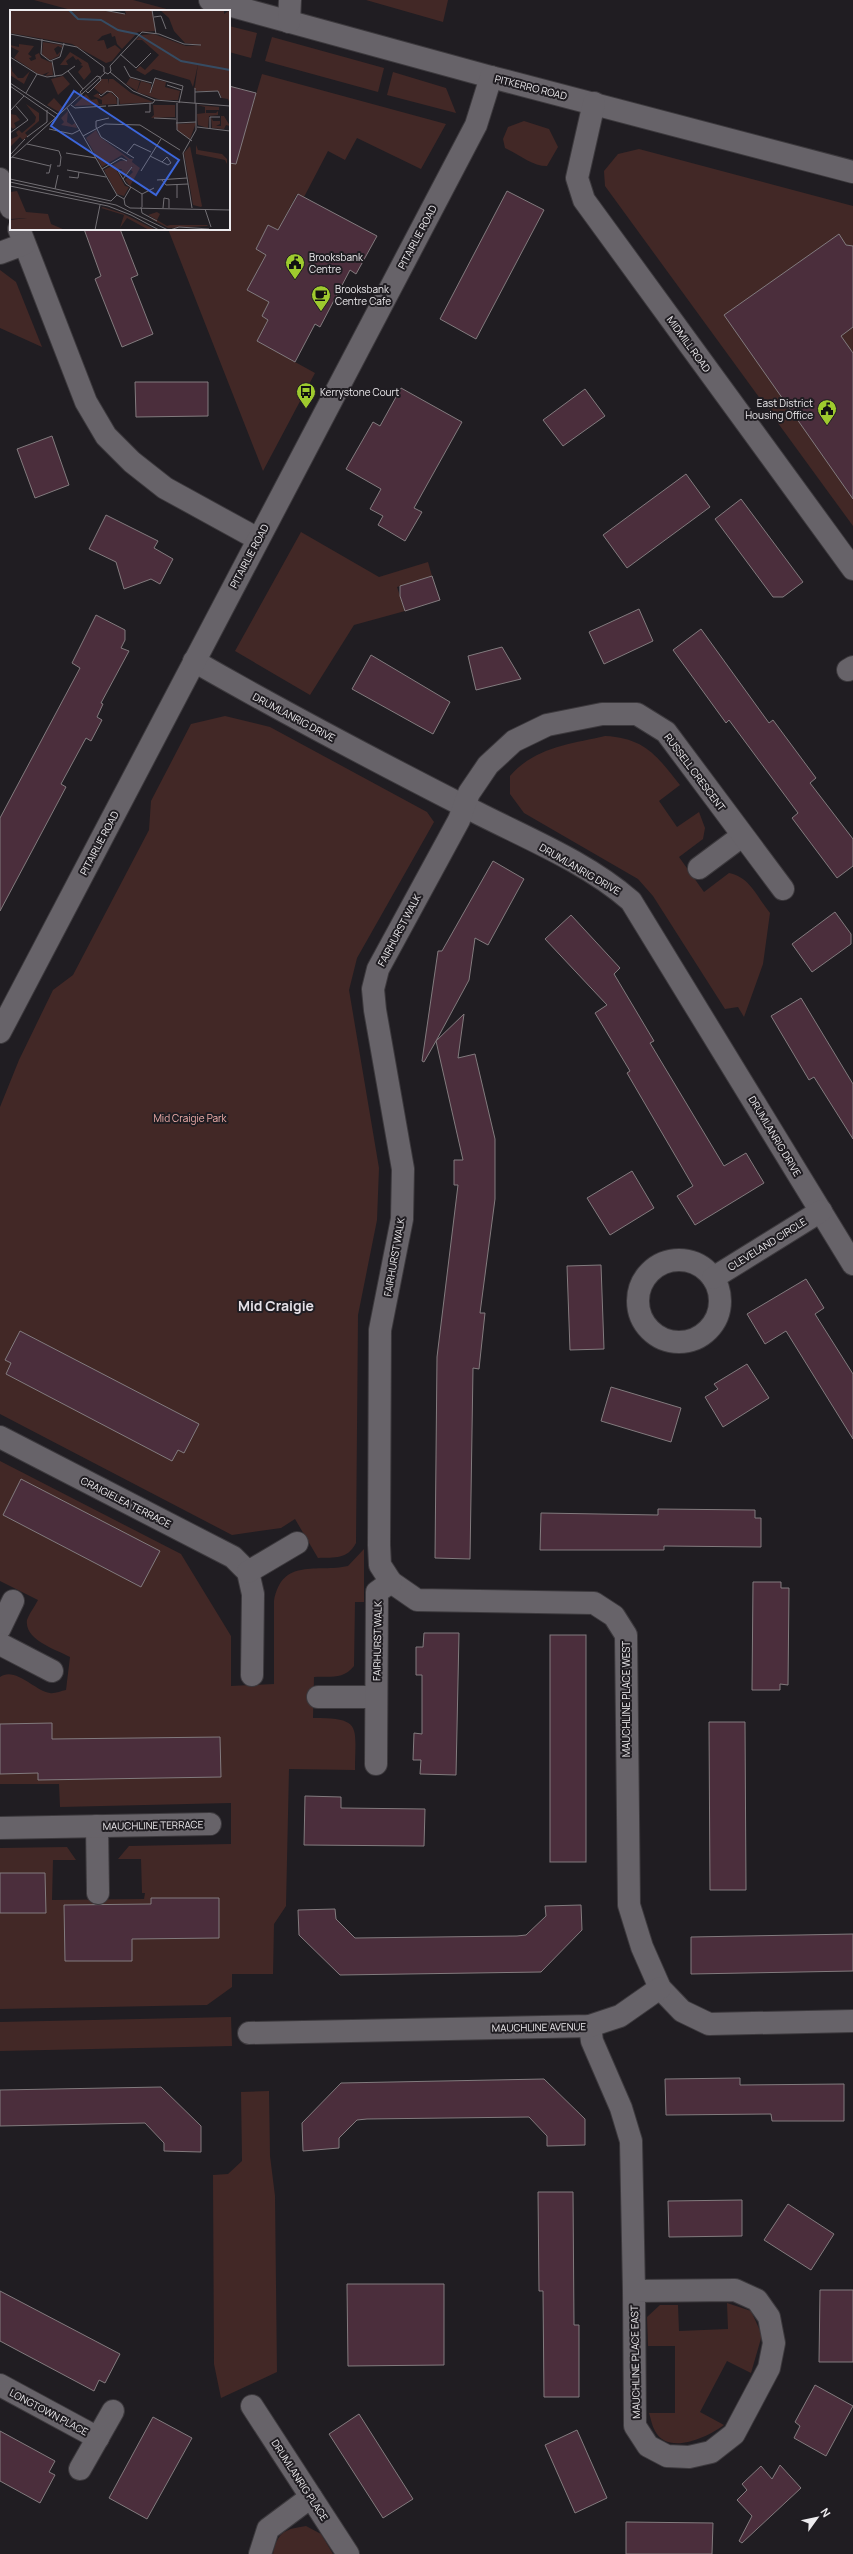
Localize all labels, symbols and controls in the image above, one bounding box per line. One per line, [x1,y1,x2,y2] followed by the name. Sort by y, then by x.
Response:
[10,10,230,230] inset map
[493,71,569,103] street label: PITKERRO ROAD
[394,202,440,271] street label: PITAIRLIE ROAD
[309,250,364,276] place label: Brooksbank Centre
[284,252,306,280] public building icon: Brooksbank Centre
[335,282,391,308] place label: Brooksbank Centre Cafe
[310,284,332,312] cafe icon: Brooksbank Centre Cafe
[664,313,714,375] street label: MIDMILL ROAD
[295,381,317,409] bus stop icon: Kerrystone Court
[320,385,399,399] place label: Kerrystone Court
[745,396,813,422] place label: East District Housing Office
[816,398,838,426] public building icon: East District Housing Office
[226,521,272,590] street label: PITAIRLIE ROAD
[250,689,338,745] street label: DRUMLANRIG DRIVE
[661,730,729,814] street label: RUSSELL CRESCENT
[76,808,122,877] street label: PITAIRLIE ROAD
[537,840,623,898] street label: DRUMLANRIG DRIVE
[374,891,424,969] street label: FAIRHURST WALK
[745,1093,805,1179] street label: DRUMLANRIG DRIVE
[153,1111,228,1125] park label: Mid Craigie Park
[725,1214,809,1274] street label: CLEVELAND CIRCLE
[380,1216,408,1298] street label: FAIRHURST WALK
[238,1296,314,1315] district label: Mid Craigie
[78,1473,174,1531] street label: CRAIGIELEA TERRACE
[369,1601,385,1681] street label: FAIRHURST WALK
[619,1641,633,1757] street label: MAUCHLINE PLACE WEST
[102,1817,204,1833] street label: MAUCHLINE TERRACE
[492,2019,587,2035] street label: MAUCHLINE AVENUE
[627,2305,643,2419] street label: MAUCHLINE PLACE EAST
[7,2385,91,2439] street label: LONGTOWN PLACE
[268,2437,332,2524] street label: DRUMLANRIG PLACE
[797,2498,837,2538] north arrow
[817,2505,834,2520] text: N

